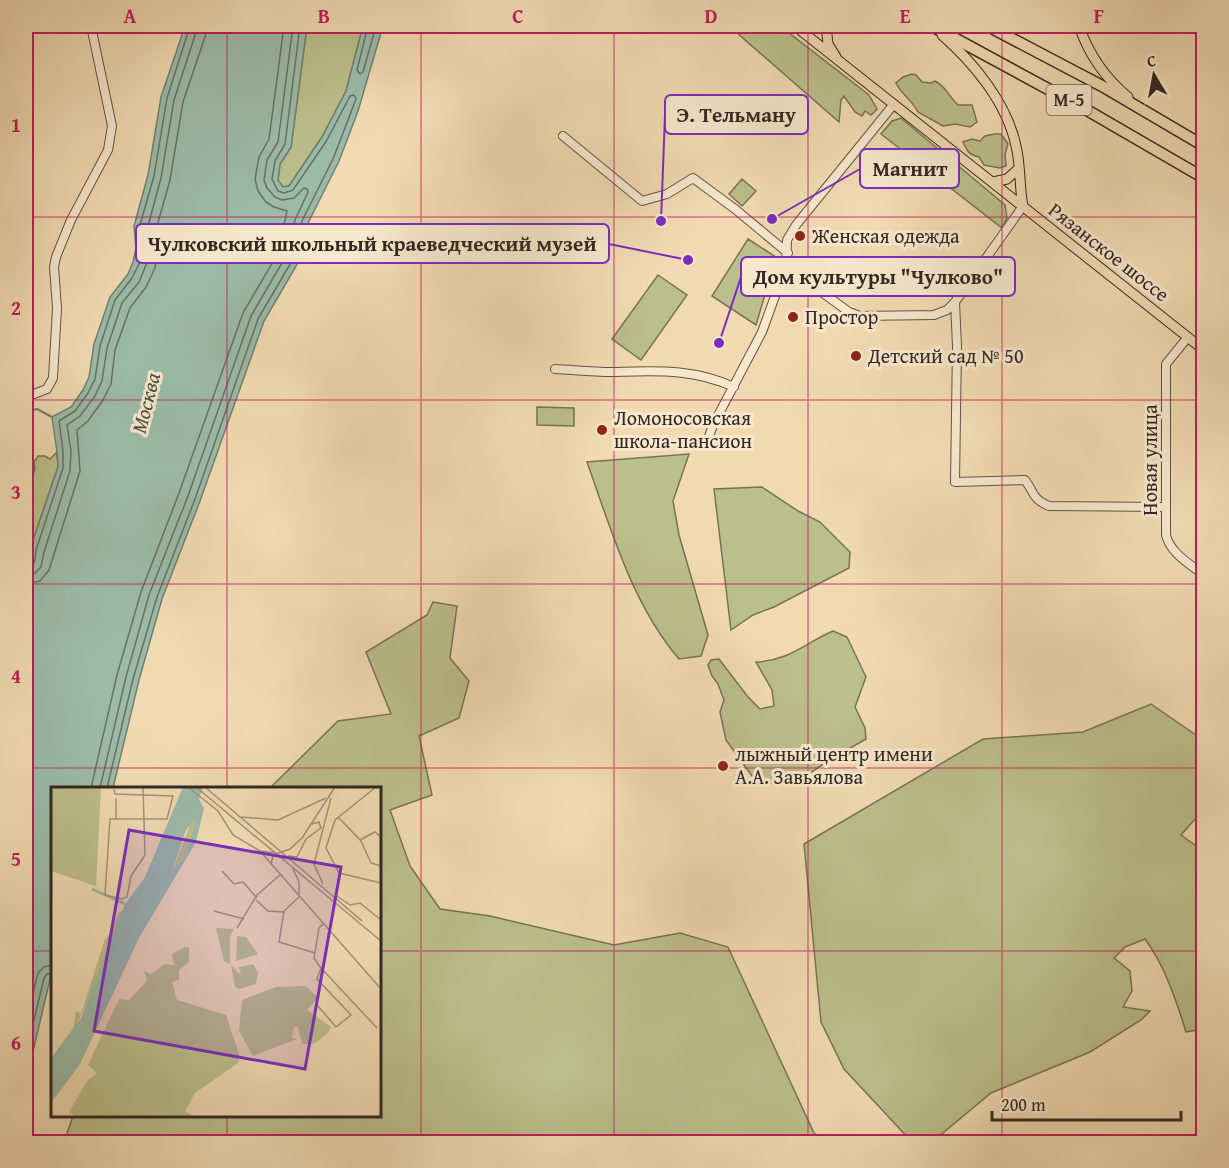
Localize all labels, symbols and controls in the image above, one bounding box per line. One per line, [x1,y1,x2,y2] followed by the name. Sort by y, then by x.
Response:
[124,1,137,30] text: A
[318,1,330,30] text: B
[512,1,524,30] text: C
[704,1,718,30] text: D
[900,1,911,30] text: E
[1094,1,1104,30] text: F
[1124,45,1184,105] north arrow
[1145,48,1158,73] text: С
[1046,85,1092,115] road number: М-5
[665,95,808,134] callout: Э. Тельману
[676,99,796,130] text: Э. Тельману
[11,110,21,139] text: 1
[860,149,959,188] callout: Магнит
[872,153,948,184] text: Магнит
[1043,195,1176,308] street label: Рязанское шоссе
[811,221,960,250] place label: Женская одежда
[136,224,609,263] callout: Чулковский школьный краеведческий музей
[147,228,597,259] text: Чулковский школьный краеведческий музей
[793,229,807,243] marker: Женская одежда
[741,257,1015,296] callout: Дом культуры "Чулково"
[752,261,1003,292] text: Дом культуры "Чулково"
[11,293,21,322] text: 2
[805,302,879,331] place label: Простор
[786,310,800,324] marker: Простор
[867,341,1024,370] place label: Детский сад № 50
[849,349,863,363] marker: Детский сад № 50
[123,369,168,436] water label: Москва
[614,403,753,455] place label: Ломоносовская школа-пансион
[1135,404,1164,516] street label: Новая улица
[595,423,609,437] marker: Ломоносовская школа-пансион
[11,477,21,506] text: 3
[11,661,21,690] text: 4
[735,739,933,791] place label: лыжный центр имени А.А. Завьялова
[716,759,730,773] marker: лыжный центр имени А.А. Завьялова
[51,787,381,1117] inset map
[11,844,21,873] text: 5
[11,1028,21,1057] text: 6
[992,1084,1181,1122] scale bar
[1001,1091,1046,1118] text: 200 m

